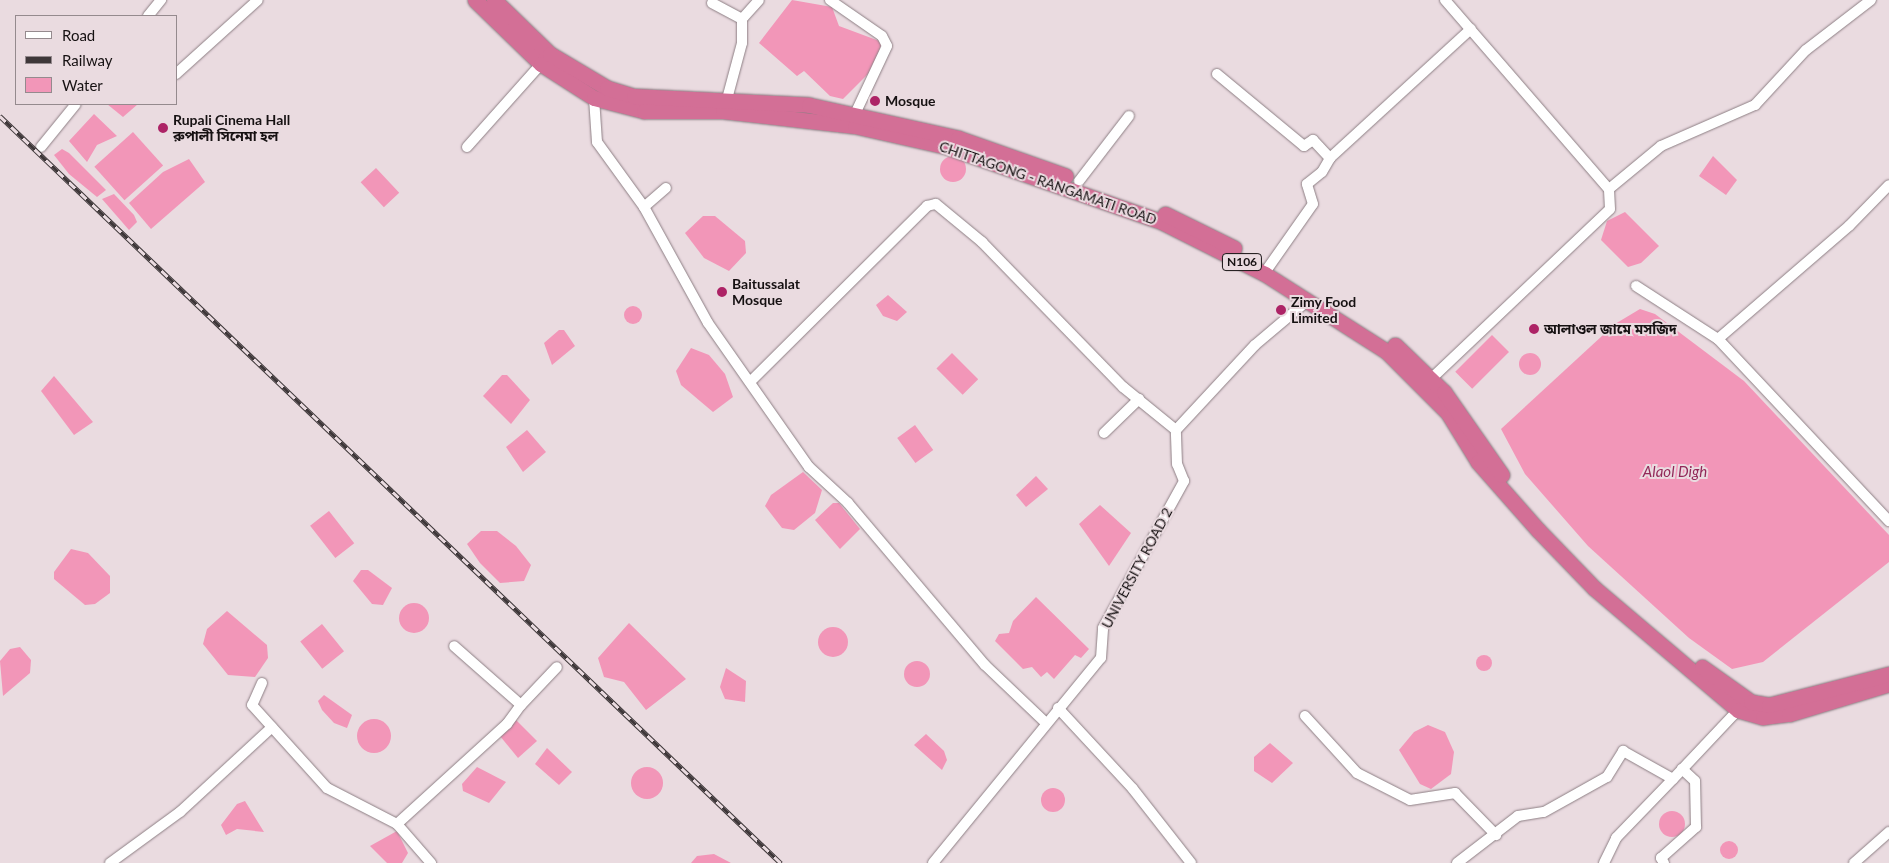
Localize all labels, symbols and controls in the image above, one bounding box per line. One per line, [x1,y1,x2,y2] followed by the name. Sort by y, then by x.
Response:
[15,15,178,105] legend
[62,26,95,44] text: Road
[62,51,113,69] text: Railway
[62,76,103,94] text: Water
[885,93,936,109] place label: Mosque
[869,95,881,107] marker: Mosque
[173,112,290,144] place label: Rupali Cinema Hall রুপালী সিনেমা হল
[157,122,169,134] marker: Rupali Cinema Hall রুপালী সিনেমা হল
[937,138,1159,228] street label: CHITTAGONG - RANGAMATI ROAD
[1221,252,1263,272] road number: N106
[732,276,800,308] place label: Baitussalat Mosque
[716,286,728,298] marker: Baitussalat Mosque
[1291,294,1357,326] place label: Zimy Food Limited
[1275,304,1287,316] marker: Zimy Food Limited
[1544,321,1677,337] place label: আলাওল জামে মসজিদ
[1528,323,1540,335] marker: আলাওল জামে মসজিদ
[1643,463,1707,481] water label: Alaol Digh
[1098,505,1176,631] street label: UNIVERSITY ROAD 2

